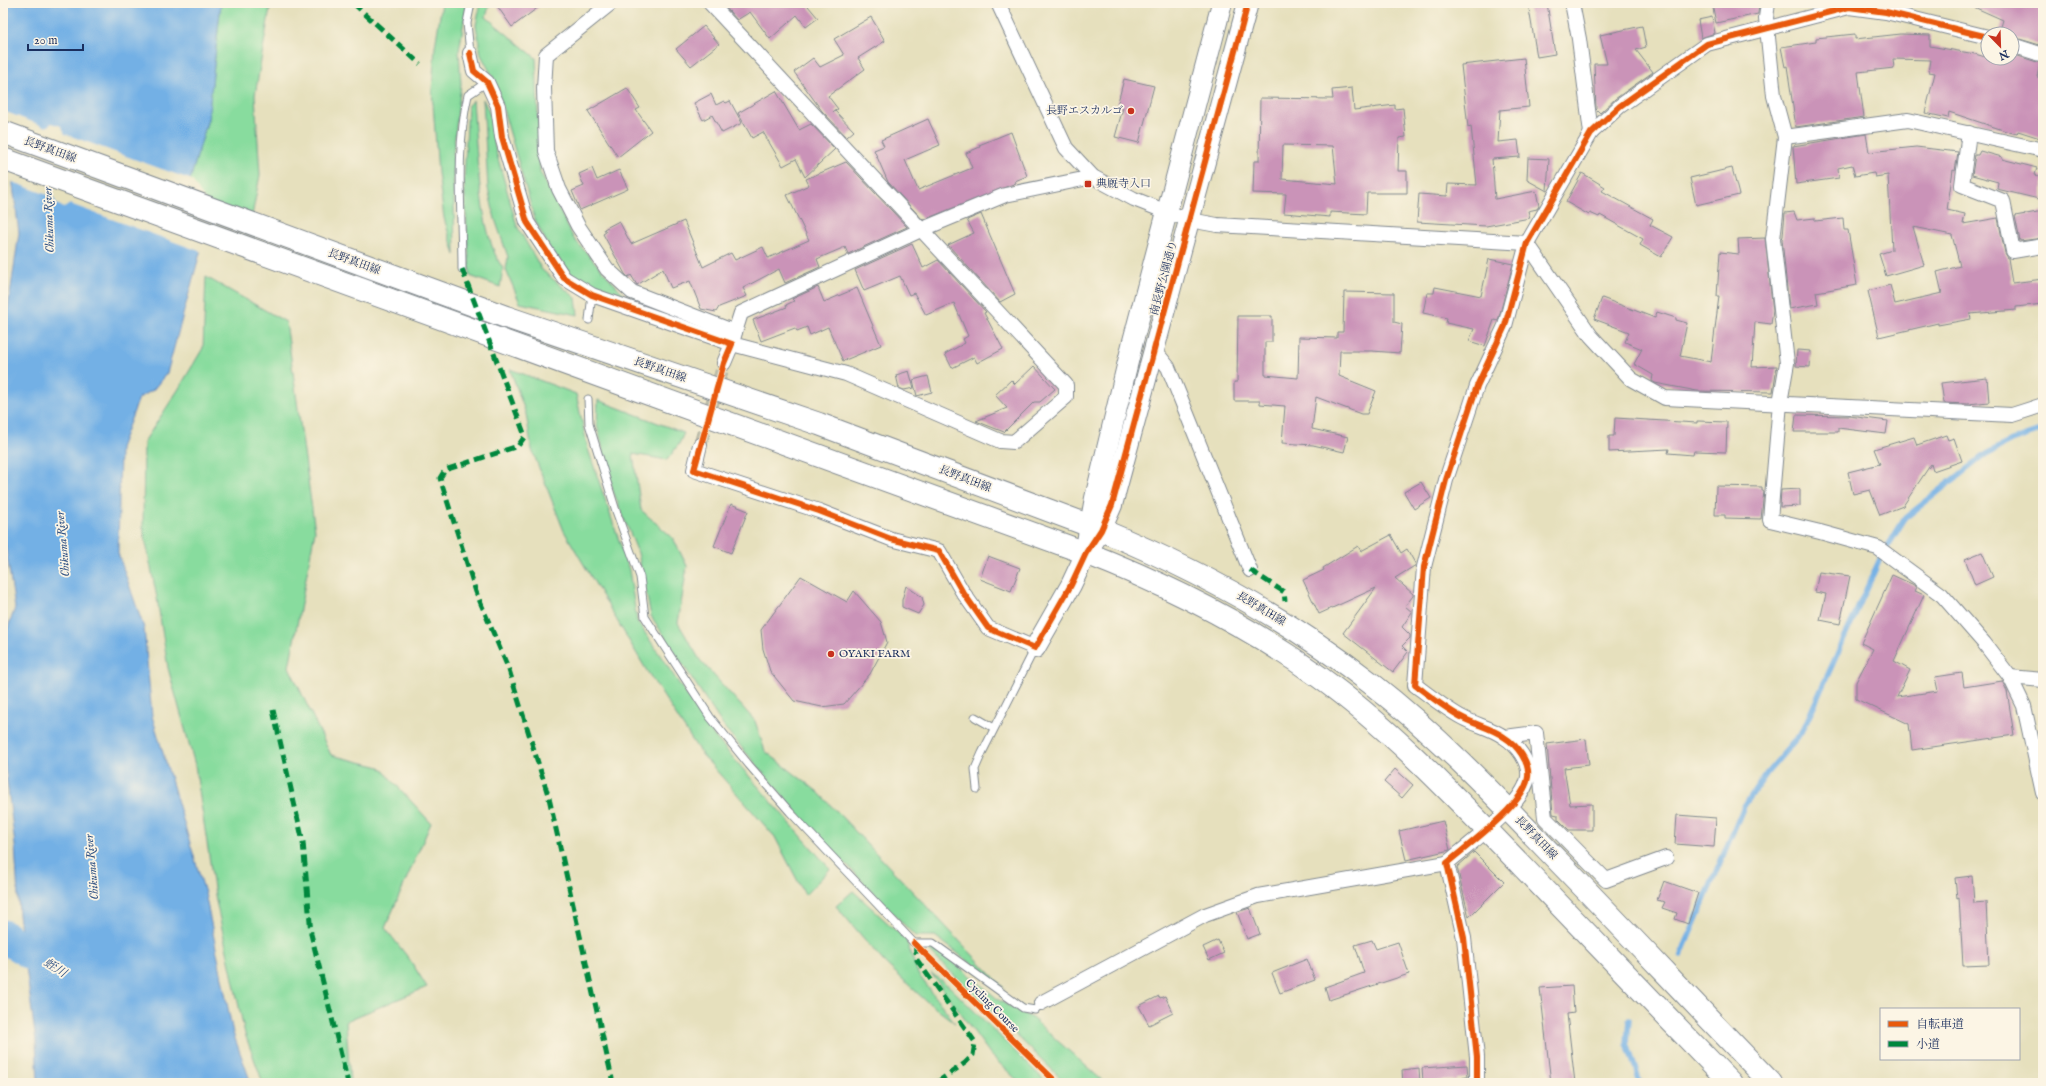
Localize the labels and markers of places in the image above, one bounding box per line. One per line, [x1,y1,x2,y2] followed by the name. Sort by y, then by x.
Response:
[1046,104,1123,118] place label: 長野エスカルゴ
[1126,106,1136,116] marker: 長野エスカルゴ
[1096,177,1151,191] place label: 典厩寺入口
[1083,179,1093,189] marker: 典厩寺入口
[839,647,911,661] place label: OYAKI FARM
[826,649,836,659] marker: OYAKI FARM

